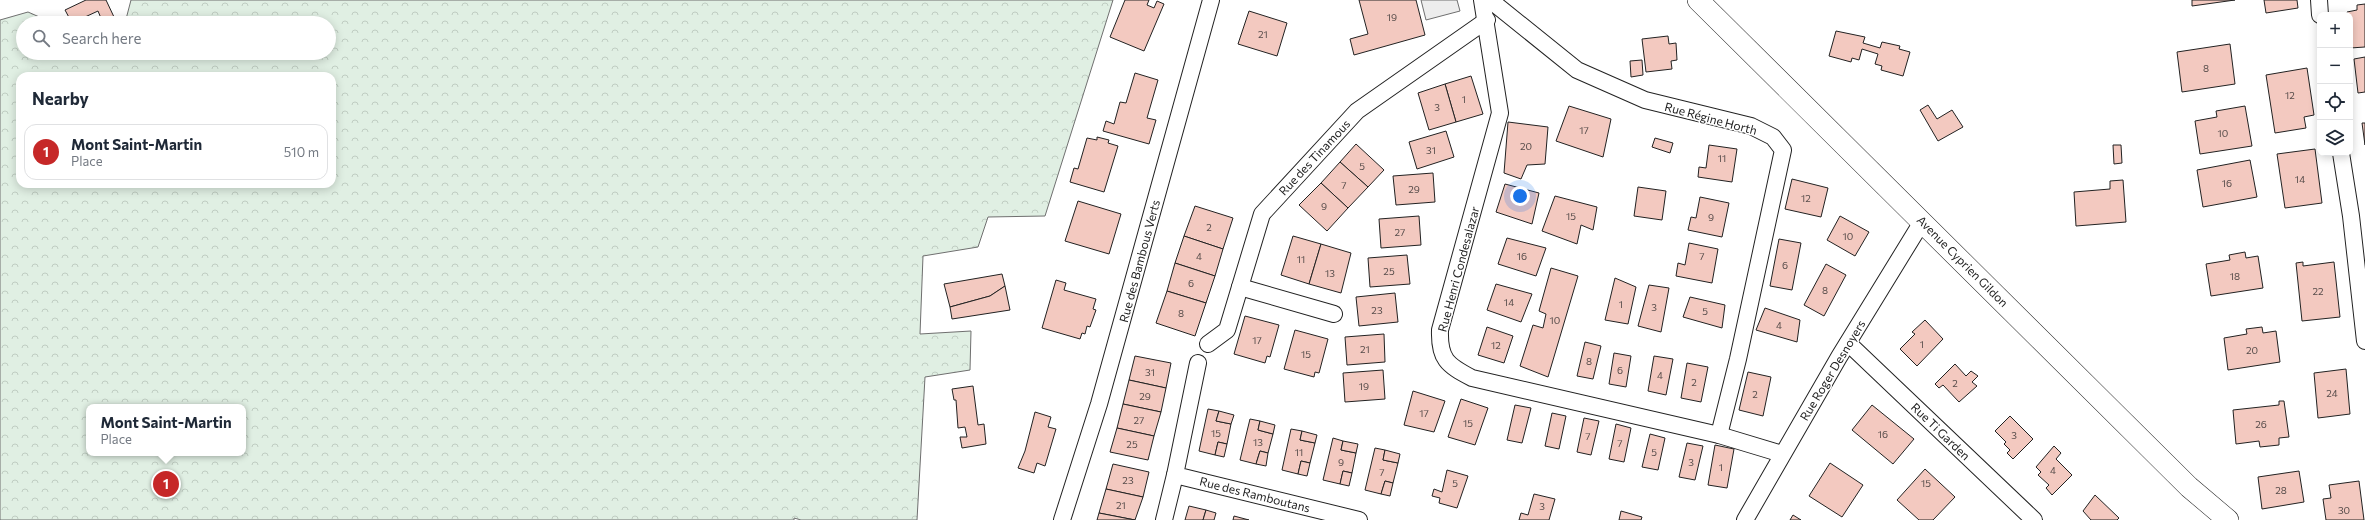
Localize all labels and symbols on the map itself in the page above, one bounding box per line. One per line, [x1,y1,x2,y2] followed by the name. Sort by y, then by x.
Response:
[1387,11,1397,23] house number: 19
[1258,28,1268,40] house number: 21
[2203,62,2209,74] house number: 8
[2285,89,2295,101] house number: 12
[1462,93,1466,105] house number: 1
[1663,99,1759,137] street label: Rue Régine Horth
[1434,101,1440,113] house number: 3
[1275,116,1353,198] street label: Rue des Tinamous
[1579,124,1589,136] house number: 17
[2218,127,2228,139] house number: 10
[1520,140,1532,152] house number: 20
[1426,144,1436,156] house number: 31
[1718,152,1726,164] house number: 11
[1359,160,1365,172] house number: 5
[2295,173,2305,185] house number: 14
[2222,177,2232,189] house number: 16
[1341,179,1347,191] house number: 7
[1408,183,1420,195] house number: 29
[1510,186,1530,206] your location
[1801,192,1811,204] house number: 12
[1116,198,1162,324] street label: Rue des Bambous Verts
[1321,200,1327,212] house number: 9
[1435,205,1482,333] street label: Rue Henri Condesalazar
[1566,210,1576,222] house number: 15
[1708,211,1714,223] house number: 9
[1915,213,2011,309] street label: Avenue Cyprien Gildon
[1206,221,1212,233] house number: 2
[1395,226,1405,238] house number: 27
[1843,230,1853,242] house number: 10
[1196,250,1202,262] house number: 4
[1517,250,1527,262] house number: 16
[1699,250,1705,262] house number: 7
[1297,253,1305,265] house number: 11
[1782,259,1788,271] house number: 6
[1383,265,1395,277] house number: 25
[1325,267,1335,279] house number: 13
[2230,270,2240,282] house number: 18
[1188,277,1194,289] house number: 6
[1822,284,1828,296] house number: 8
[2312,285,2324,297] house number: 22
[1504,296,1514,308] house number: 14
[1619,298,1623,310] house number: 1
[1651,301,1657,313] house number: 3
[1371,304,1383,316] house number: 23
[1702,305,1708,317] house number: 5
[1178,307,1184,319] house number: 8
[1550,314,1560,326] house number: 10
[1796,317,1868,423] street label: Rue Roger Desnoyers
[1776,319,1782,331] house number: 4
[1252,334,1262,346] house number: 17
[1920,338,1924,350] house number: 1
[1491,339,1501,351] house number: 12
[1360,343,1370,355] house number: 21
[2246,344,2258,356] house number: 20
[1301,348,1311,360] house number: 15
[1586,355,1592,367] house number: 8
[1617,364,1623,376] house number: 6
[1145,366,1155,378] house number: 31
[1657,369,1663,381] house number: 4
[1691,376,1697,388] house number: 2
[1952,377,1958,389] house number: 2
[1359,380,1369,392] house number: 19
[2326,387,2338,399] house number: 24
[1752,388,1758,400] house number: 2
[1139,390,1151,402] house number: 29
[1909,400,1973,462] street label: Rue Ti Garden
[1419,407,1429,419] house number: 17
[1134,414,1144,426] house number: 27
[1463,417,1473,429] house number: 15
[2255,418,2267,430] house number: 26
[1211,427,1221,439] house number: 15
[1878,428,1888,440] house number: 16
[2011,429,2017,441] house number: 3
[1585,430,1591,442] house number: 7
[1253,436,1263,448] house number: 13
[1617,437,1623,449] house number: 7
[1126,438,1138,450] house number: 25
[1295,446,1303,458] house number: 11
[1651,446,1657,458] house number: 5
[1338,456,1344,468] house number: 9
[1688,456,1694,468] house number: 3
[1719,461,1723,473] house number: 1
[2050,464,2056,476] house number: 4
[1379,466,1385,478] house number: 7
[153,469,179,499] pin: 1
[1198,473,1312,515] street label: Rue des Ramboutans
[1122,474,1134,486] house number: 23
[1452,477,1458,489] house number: 5
[1921,477,1931,489] house number: 15
[2275,484,2287,496] house number: 28
[1116,499,1126,511] house number: 21
[1539,500,1545,512] house number: 3
[2338,504,2350,516] house number: 30

